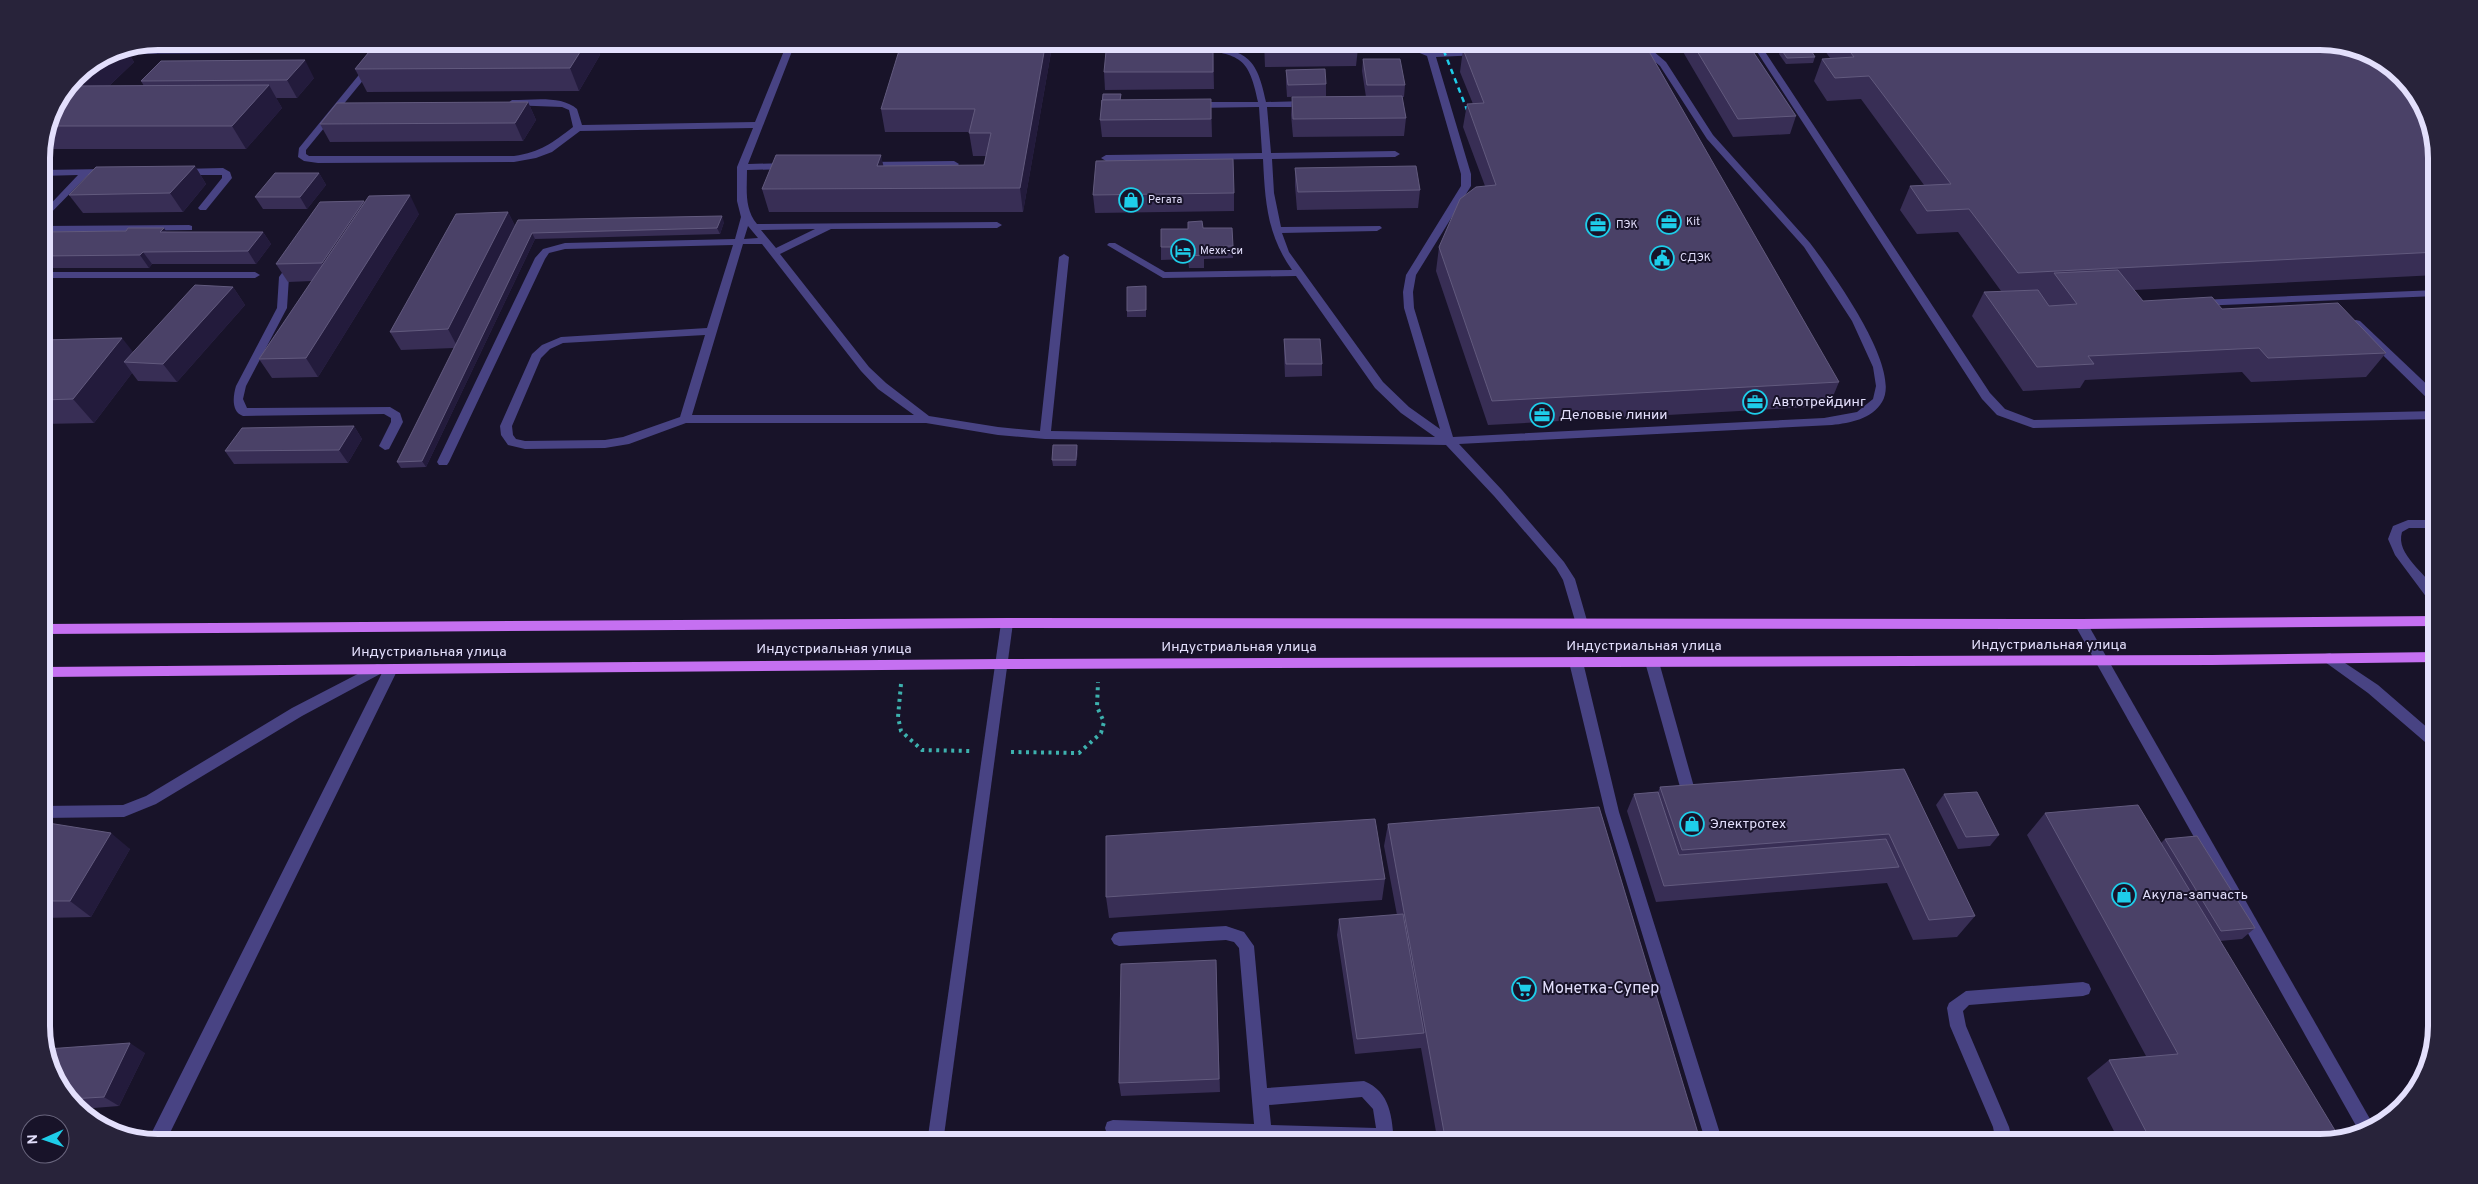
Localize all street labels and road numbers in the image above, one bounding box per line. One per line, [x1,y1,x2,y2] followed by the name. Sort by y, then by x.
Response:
[1971,637,2127,654] street label: Индустриальная улица
[1566,638,1722,655] street label: Индустриальная улица
[1161,639,1317,656] street label: Индустриальная улица
[756,641,912,658] street label: Индустриальная улица
[351,644,507,661] street label: Индустриальная улица

